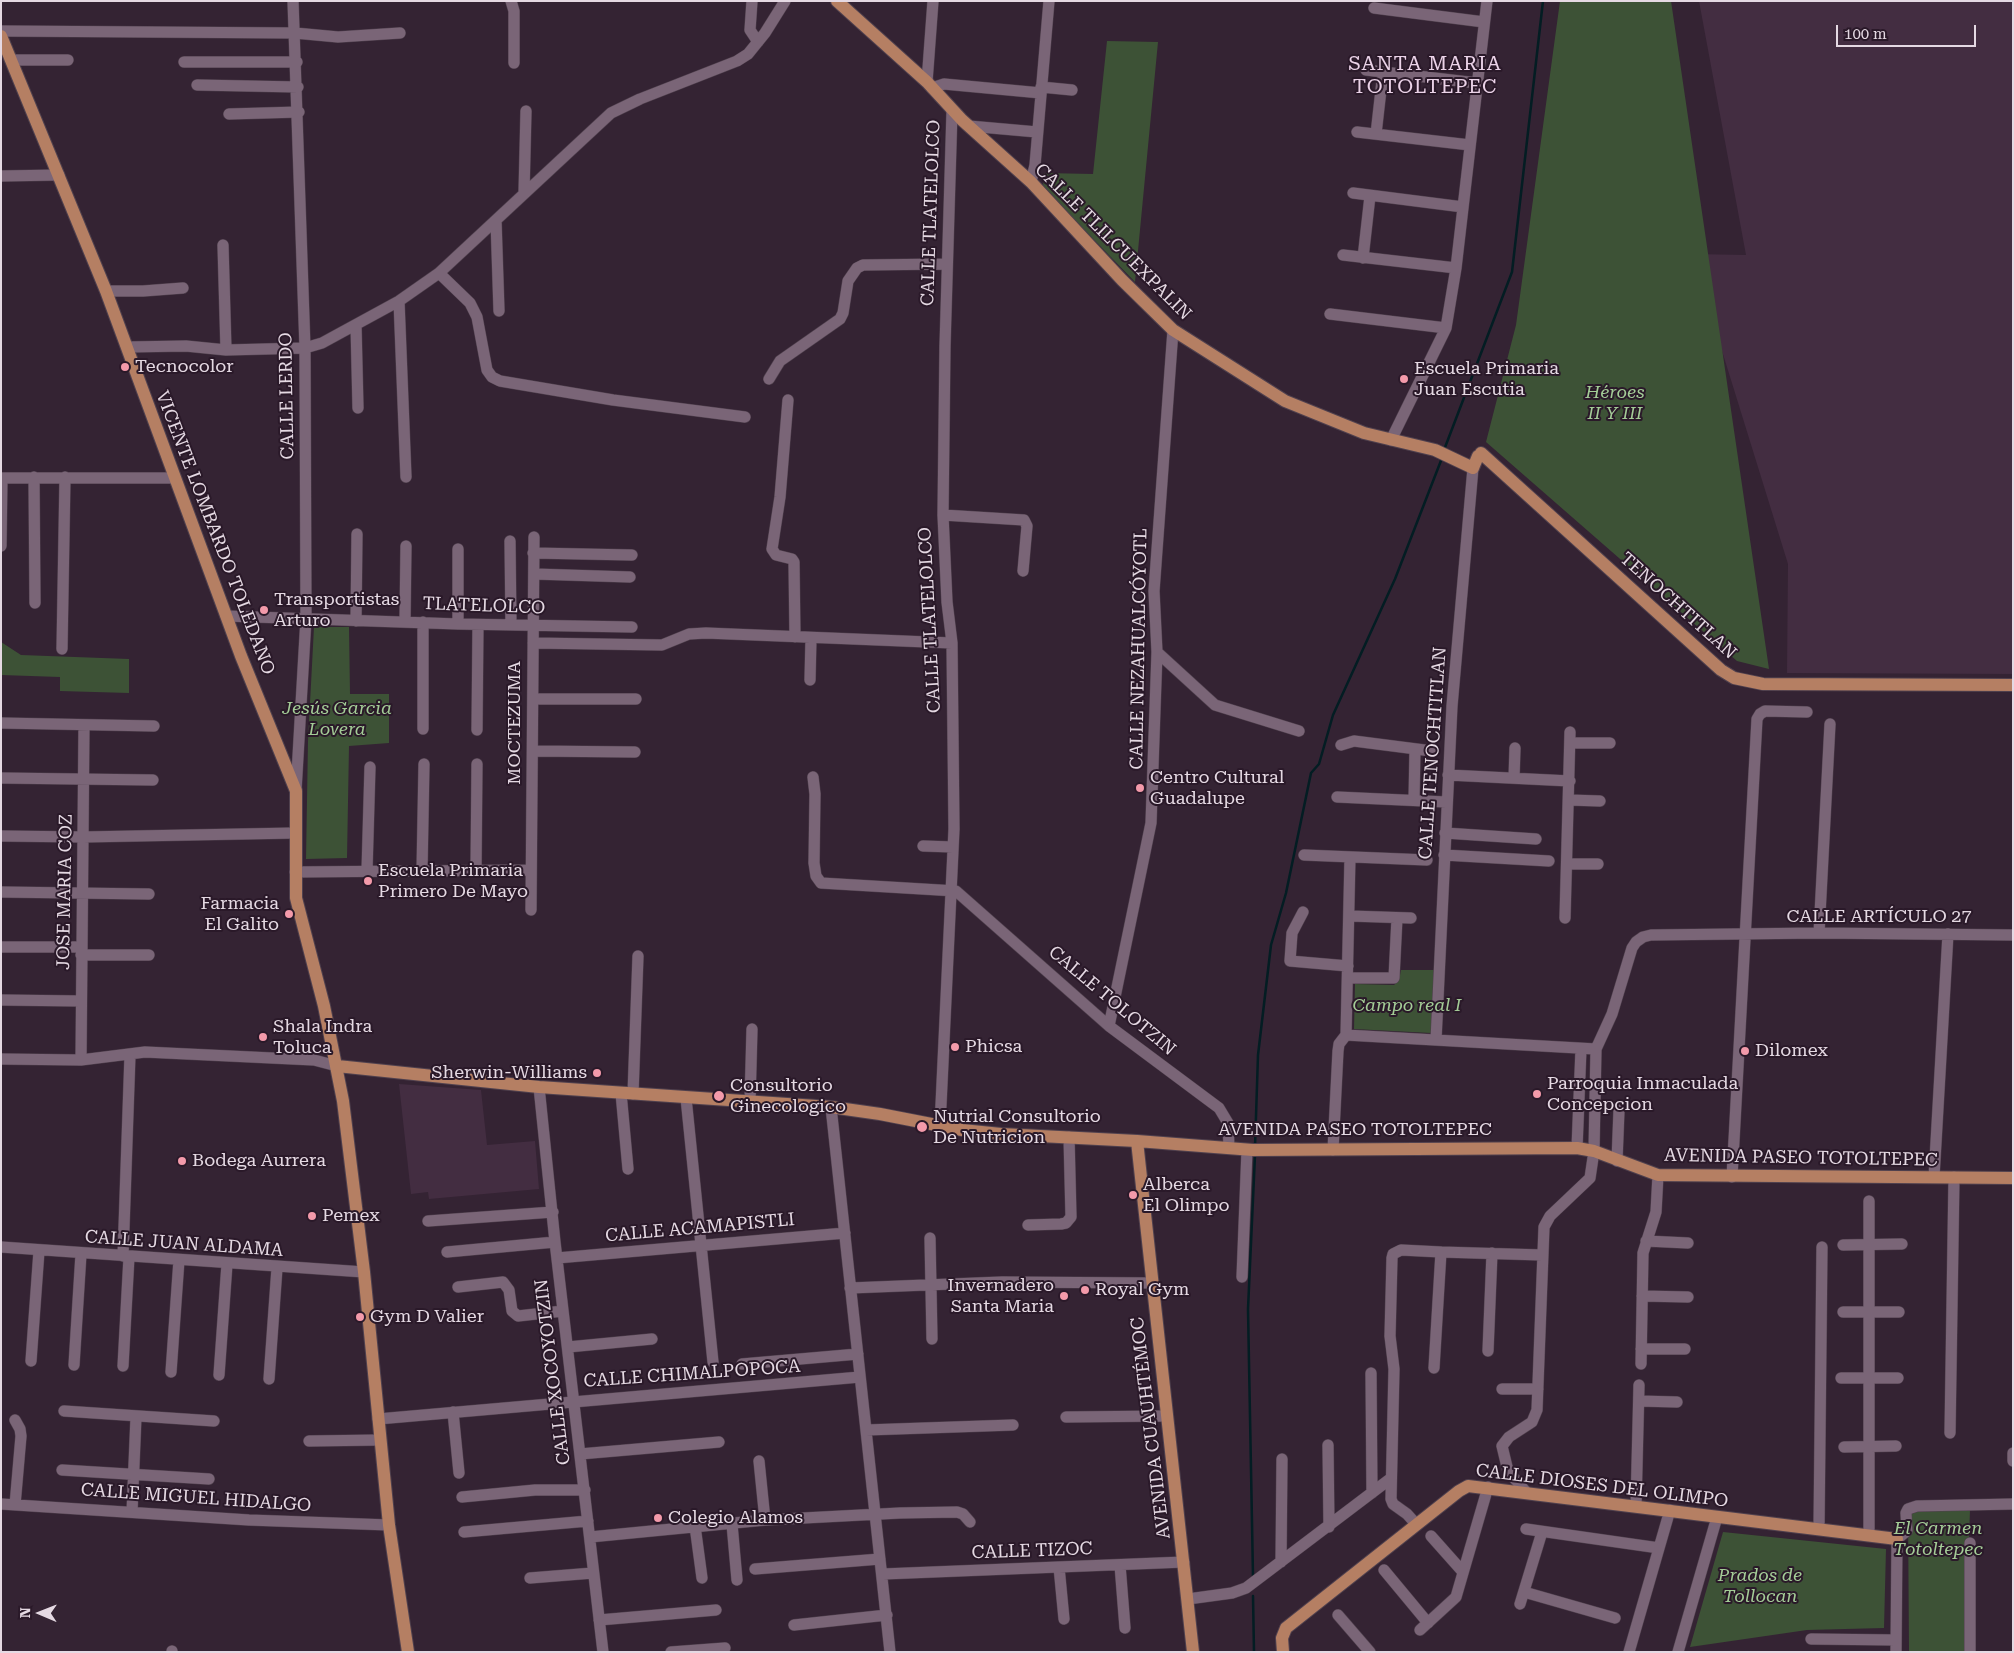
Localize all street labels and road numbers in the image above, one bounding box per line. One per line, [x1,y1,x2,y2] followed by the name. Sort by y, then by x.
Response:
[917,119,945,307] street label: CALLE TLATELOLCO
[1030,159,1196,325] street label: CALLE TLILCUEXPALIN
[275,332,299,460] street label: CALLE LERDO
[151,388,279,678] street label: VICENTE LOMBARDO TOLEDANO
[914,526,946,714] street label: CALLE TLATELOLCO
[1126,528,1152,770] street label: CALLE NEZAHUALCÓYOTL
[1615,548,1741,664] street label: TENOCHTITLAN
[422,593,546,619] street label: TLATELOLCO
[1415,646,1451,860] street label: CALLE TENOCHTITLAN
[504,661,526,785] street label: MOCTEZUMA
[53,814,77,970] street label: JOSE MARIA COZ
[1787,906,1971,928] street label: CALLE ARTÍCULO 27
[1044,942,1180,1060] street label: CALLE TOLOTZIN
[1218,1119,1492,1141] street label: AVENIDA PASEO TOTOLTEPEC
[1664,1145,1938,1171] street label: AVENIDA PASEO TOTOLTEPEC
[604,1209,796,1247] street label: CALLE ACAMAPISTLI
[84,1226,284,1262] street label: CALLE JUAN ALDAMA
[531,1278,575,1466] street label: CALLE XOCOYOTZIN
[1127,1316,1175,1540] street label: AVENIDA CUAUHTÉMOC
[583,1356,801,1392] street label: CALLE CHIMALPOPOCA
[1475,1460,1729,1512] street label: CALLE DIOSES DEL OLIMPO
[80,1479,312,1517] street label: CALLE MIGUEL HIDALGO
[971,1538,1093,1564] street label: CALLE TIZOC

